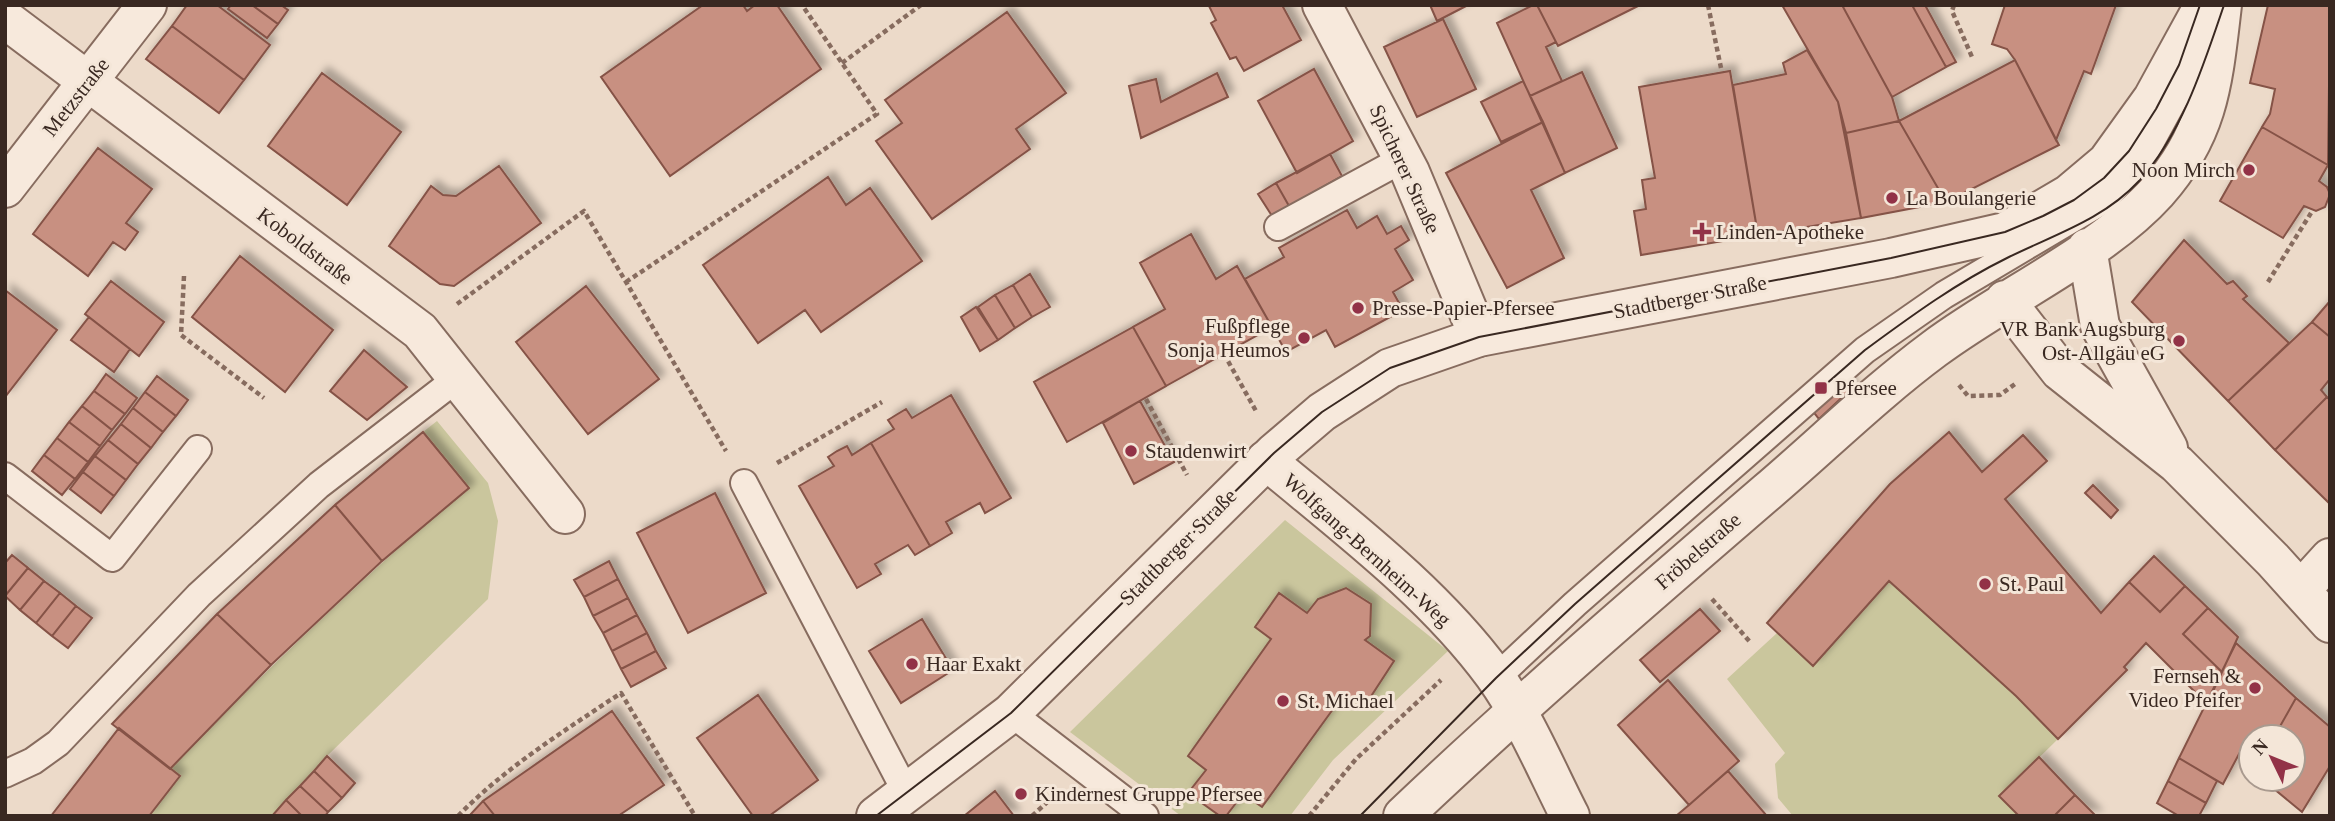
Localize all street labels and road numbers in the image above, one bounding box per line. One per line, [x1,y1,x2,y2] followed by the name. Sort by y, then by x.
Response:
[38,53,114,141] street label: Metzstraße
[1365,101,1445,237] street label: Spicherer Straße
[253,202,357,290] street label: Koboldstraße
[1611,270,1769,324] street label: Stadtberger Straße
[1278,468,1456,632] street label: Wolfgang-Bernheim-Weg
[1115,484,1241,610] street label: Stadtberger Straße
[1651,508,1745,594] street label: Fröbelstraße

